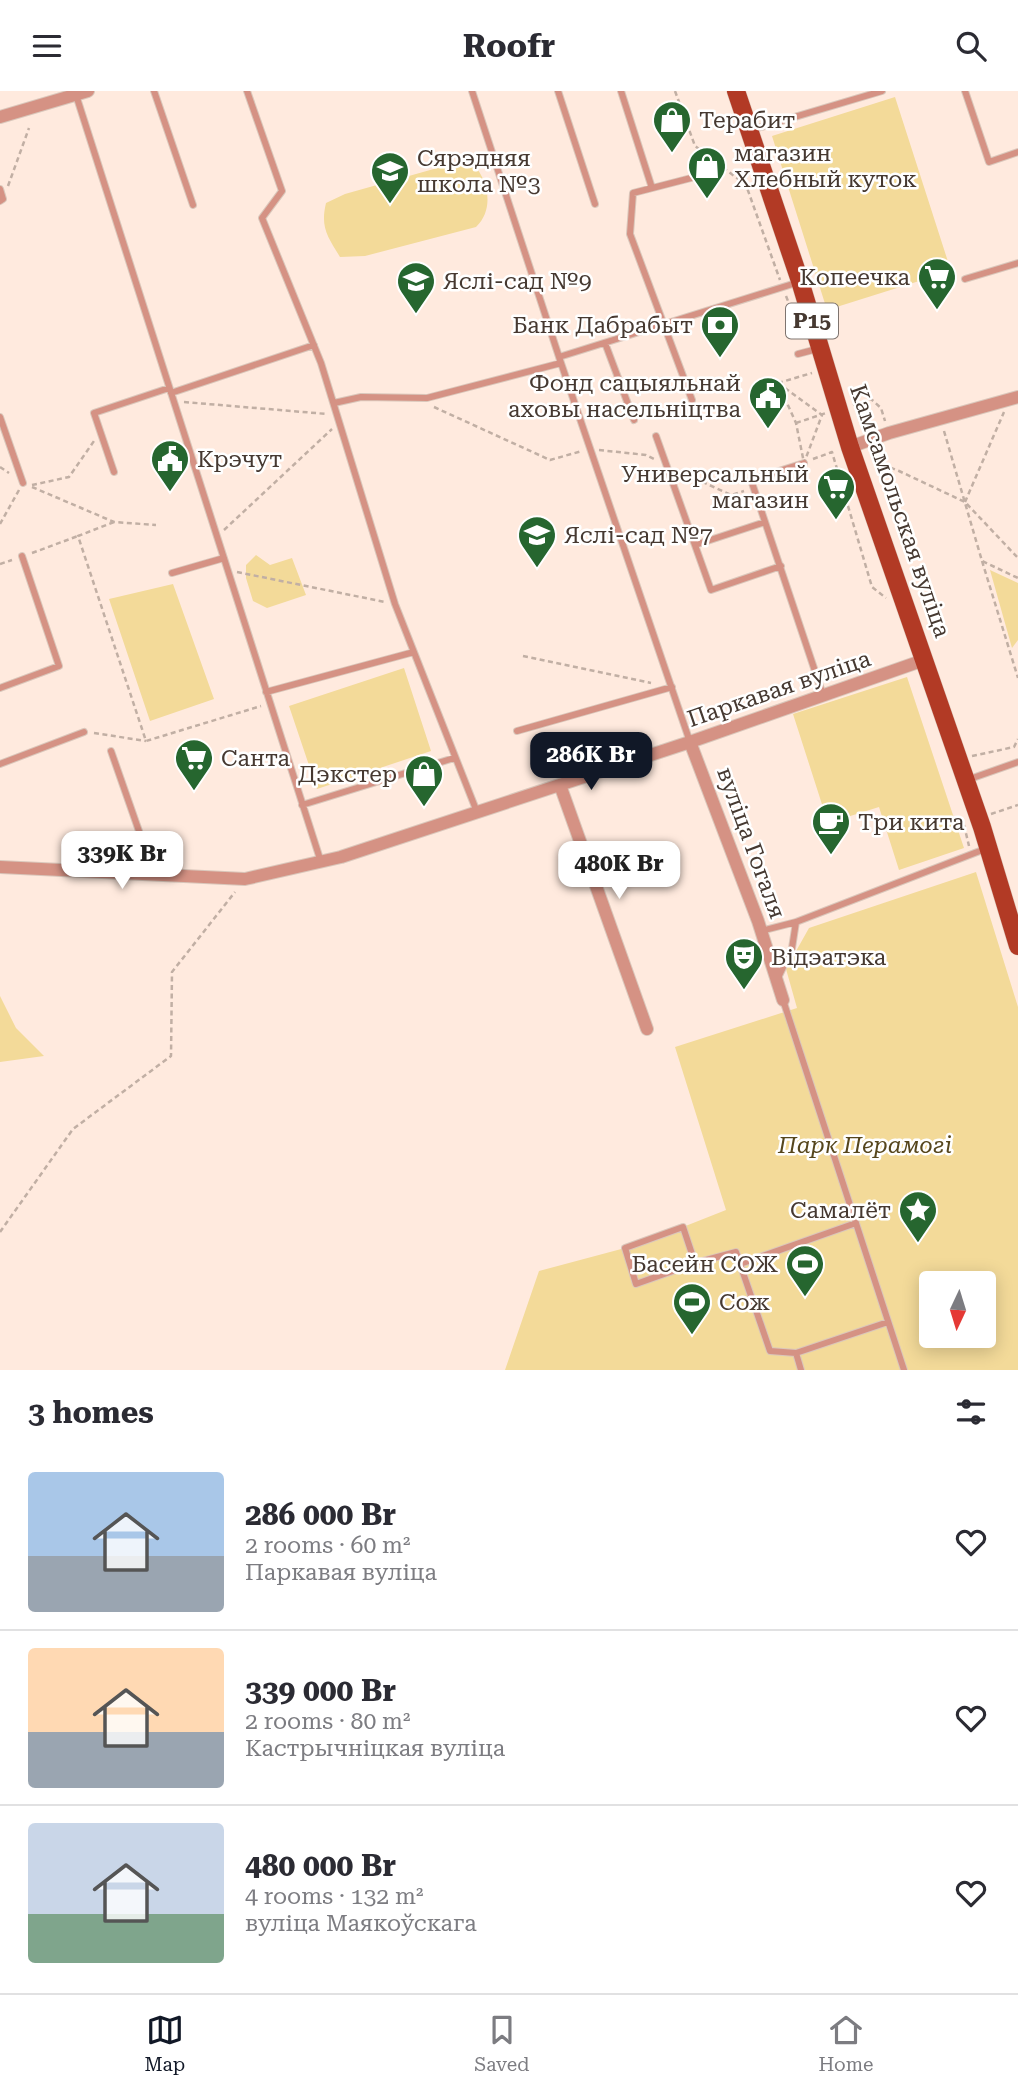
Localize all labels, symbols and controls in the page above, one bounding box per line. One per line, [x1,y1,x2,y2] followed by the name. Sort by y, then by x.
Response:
[28,27,66,65] icon: menu
[463,27,555,65] text: Roofr
[952,27,990,65] icon: search
[651,99,693,154] shop icon: Терабит
[699,107,795,134] place label: Терабит
[734,140,917,193] place label: магазин Хлебный куток
[417,145,541,198] place label: Сярэдняя школа №3
[686,145,728,200] shop icon: магазин Хлебный куток
[369,150,411,205] school or university icon: Сярэдняя школа №3
[916,256,958,311] supermarket icon: Копеечка
[395,260,437,315] school or university icon: Яслі-сад №9
[799,264,911,291] place label: Копеечка
[443,268,592,295] place label: Яслі-сад №9
[786,303,838,338] road number: Р15
[699,304,741,359] bank icon: Банк Дабрабыт
[513,312,693,339] place label: Банк Дабрабыт
[508,370,742,423] place label: Фонд сацыяльнай аховы насельніцтва
[747,375,789,430] public building icon: Фонд сацыяльнай аховы насельніцтва
[844,381,956,642] street label: Камсамольская вуліца
[149,438,191,493] public building icon: Крэчут
[197,446,282,473] place label: Крэчут
[621,461,809,514] place label: Универсальный магазин
[815,466,857,521] supermarket icon: Универсальный магазин
[516,514,558,569] school or university icon: Яслі-сад №7
[564,522,713,549] place label: Яслі-сад №7
[684,645,875,733] street label: Паркавая вуліца
[526,733,656,792] pin: 286K Br
[173,737,215,792] supermarket icon: Санта
[546,741,636,768] text: 286K Br
[221,745,291,772] place label: Санта
[403,753,445,808] shop icon: Дэкстер
[298,761,397,788] place label: Дэкстер
[711,764,791,922] street label: вуліца Гогаля
[810,801,852,856] cafe icon: Три кита
[858,809,965,836] place label: Три кита
[57,831,187,891] pin: 339K Br
[77,840,167,867] text: 339K Br
[554,841,684,901] pin: 480K Br
[574,850,664,877] text: 480K Br
[723,936,765,991] theatre icon: Відэатэка
[771,944,887,971] place label: Відэатэка
[777,1132,952,1159] park label: Парк Перамогі
[897,1189,939,1244] place icon: Самалёт
[790,1197,891,1224] place label: Самалёт
[784,1243,826,1298] sports icon: Басейн СОЖ
[632,1251,778,1278] place label: Басейн СОЖ
[919,1271,996,1347] north arrow
[919,1271,996,1348] map controls
[671,1281,713,1336] sports icon: Сож
[719,1289,770,1316] place label: Сож
[952,1393,990,1431] icon: filters
[28,1395,154,1430] text: 3 homes
[245,1497,396,1532] text: 286 000 Br
[84,1500,168,1584] icon: home
[952,1523,990,1561] icon: heart
[245,1532,411,1559] text: 2 rooms · 60 m²
[245,1559,437,1586] text: Паркавая вуліца
[245,1673,396,1708] text: 339 000 Br
[84,1676,168,1760] icon: home
[952,1699,990,1737] icon: heart
[245,1708,411,1735] text: 2 rooms · 80 m²
[245,1735,505,1762] text: Кастрычніцкая вуліца
[245,1848,396,1883] text: 480 000 Br
[84,1851,168,1935] icon: home
[952,1874,990,1912] icon: heart
[245,1883,423,1910] text: 4 rooms · 132 m²
[245,1910,477,1937] text: вуліца Маякоўскага
[145,2011,185,2076] tab: Map
[474,2011,529,2076] tab: Saved
[818,2011,873,2076] tab: Home

